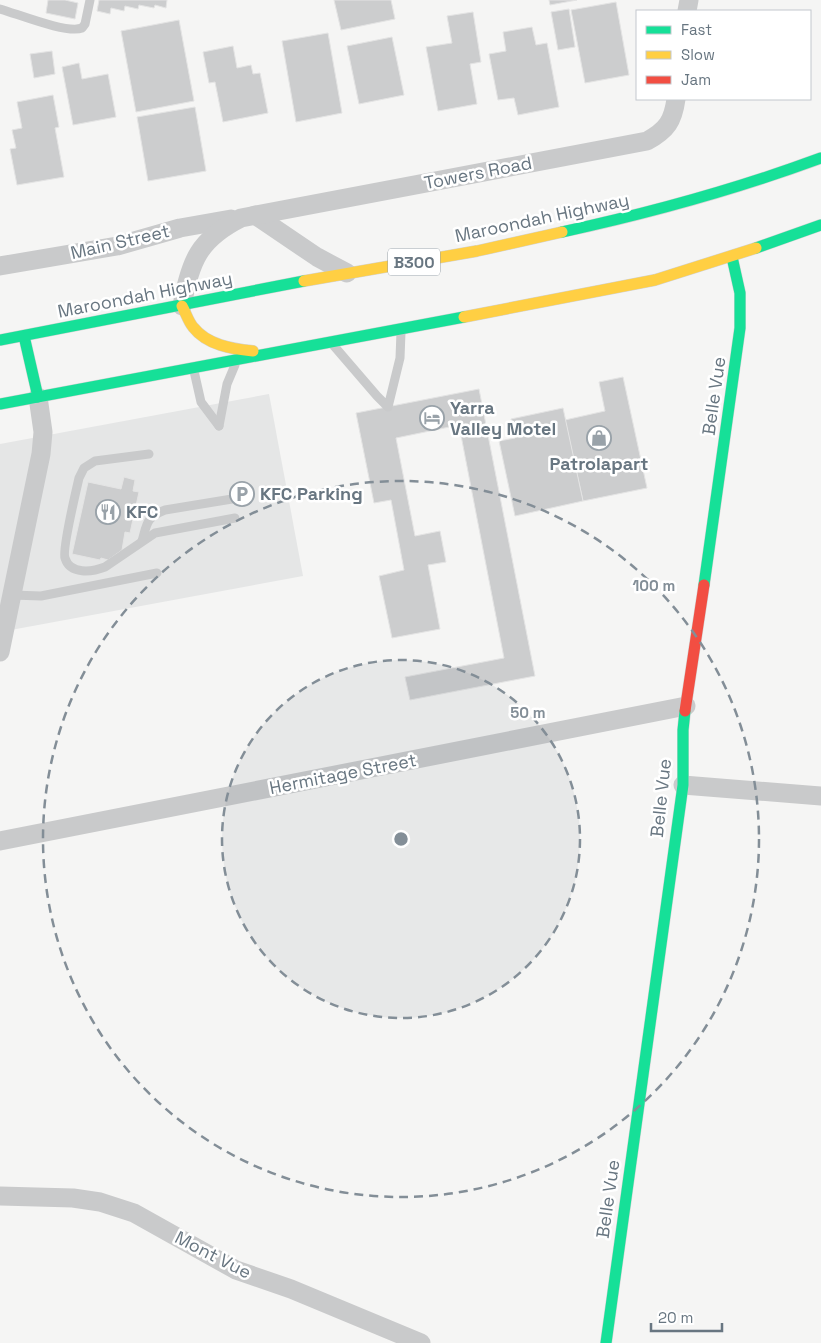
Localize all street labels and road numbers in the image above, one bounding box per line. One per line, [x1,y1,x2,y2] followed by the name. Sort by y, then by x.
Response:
[422,151,534,194] street label: Towers Road
[453,188,631,247] street label: Maroondah Highway
[68,219,172,264] street label: Main Street
[388,248,440,276] road number: B300
[56,266,234,323] street label: Maroondah Highway
[697,355,730,437] street label: Belle Vue
[267,748,418,799] street label: Hermitage Street
[645,757,676,838] street label: Belle Vue
[591,1158,624,1240] street label: Belle Vue
[171,1226,255,1284] street label: Mont Vue

